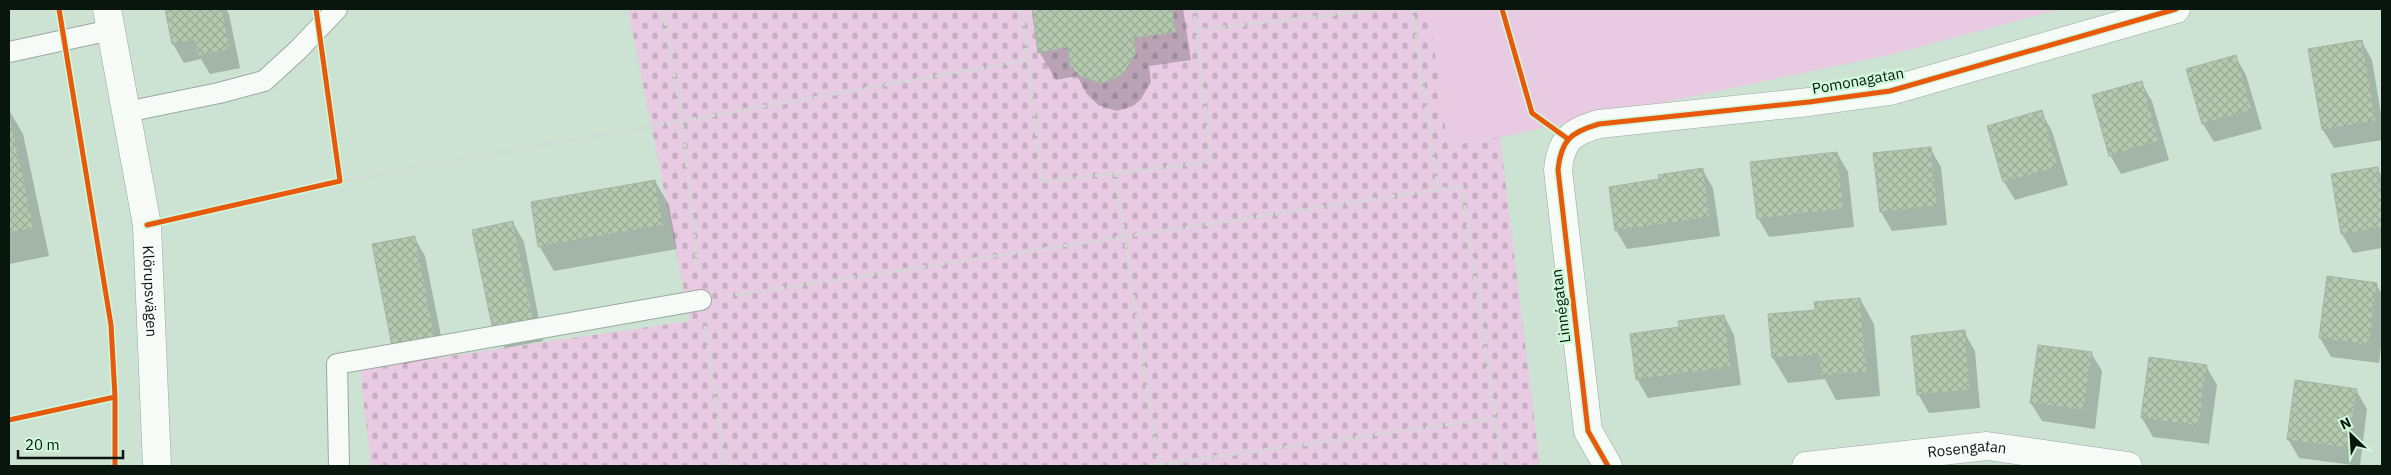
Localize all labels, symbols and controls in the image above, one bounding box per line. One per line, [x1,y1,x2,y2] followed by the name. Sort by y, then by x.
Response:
[1811,63,1905,98] street label: Pomonagatan
[139,245,162,337] street label: Klörupsvägen
[1547,268,1574,344] street label: Linnégatan
[2326,410,2376,460] north arrow
[2337,413,2354,434] text: N
[18,428,122,460] scale bar
[25,435,60,454] text: 20 m
[1926,436,2008,462] street label: Rosengatan

